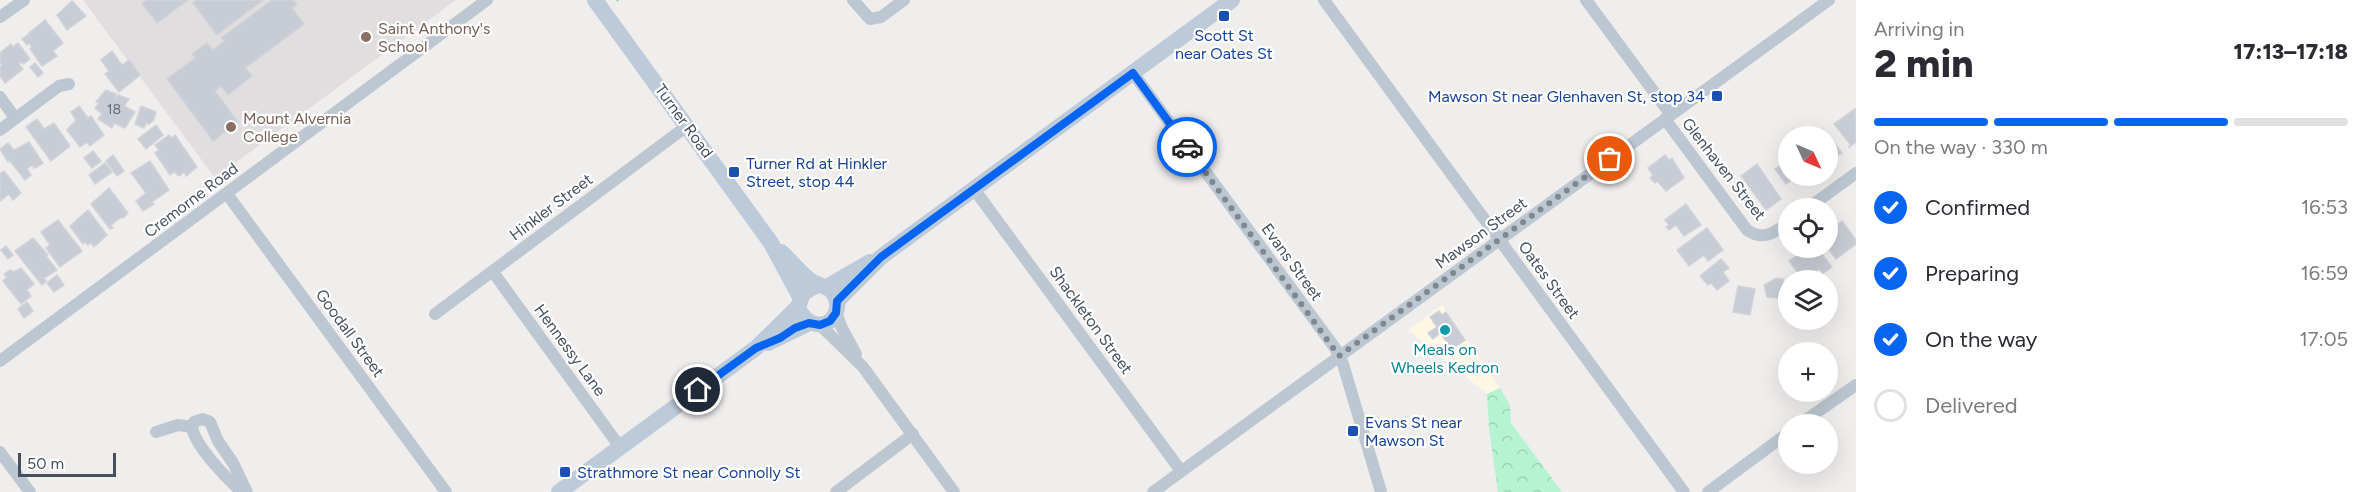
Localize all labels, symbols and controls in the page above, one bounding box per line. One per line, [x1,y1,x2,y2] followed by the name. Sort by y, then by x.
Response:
[1217,9,1231,23] marker: Scott St near Oates St
[1874,17,1964,41] text: Arriving in
[378,19,491,56] place label: Saint Anthony's School
[1175,26,1273,63] place label: Scott St near Oates St
[359,30,373,44] marker: Saint Anthony's School
[2234,38,2348,65] text: 17:13–17:18
[1874,40,1974,87] text: 2 min
[651,81,717,161] street label: Turner Road
[1428,87,1705,106] place label: Mawson St near Glenhaven St, stop 34
[1710,89,1724,103] marker: Mawson St near Glenhaven St, stop 34
[107,101,121,118] house number: 18
[243,109,351,146] place label: Mount Alvernia College
[1678,114,1770,224] street label: Glenhaven Street
[1157,117,1217,177] courier
[224,120,238,134] marker: Mount Alvernia College
[1778,126,1838,186] north arrow
[1778,126,1838,474] map controls
[1171,131,1204,164] icon: car
[1584,133,1635,184] pin
[1874,135,2048,159] text: On the way · 330 m
[1593,142,1626,175] icon: bag
[746,154,888,191] place label: Turner Rd at Hinkler Street, stop 44
[140,159,242,241] street label: Cremorne Road
[727,165,741,179] marker: Turner Rd at Hinkler Street, stop 44
[506,170,596,244] street label: Hinkler Street
[1874,191,1907,224] icon: check
[1432,193,1530,273] street label: Mawson Street
[1925,194,2030,221] text: Confirmed
[2301,195,2348,219] text: 16:53
[1778,198,1838,258] button: locate
[1258,220,1326,304] street label: Evans Street
[1514,237,1584,323] street label: Oates Street
[1874,257,1907,290] icon: check
[1925,260,2019,287] text: Preparing
[2301,261,2348,285] text: 16:59
[1046,262,1136,378] street label: Shackleton Street
[1778,270,1838,330] button: layers
[312,285,388,381] street label: Goodall Street
[530,300,610,400] street label: Hennessy Lane
[1438,323,1452,337] marker: Meals on Wheels Kedron
[1874,323,1907,356] icon: check
[1925,326,2037,353] text: On the way
[2300,327,2348,351] text: 17:05
[1391,340,1499,377] place label: Meals on Wheels Kedron
[1778,342,1838,402] button: +
[672,364,723,415] pin
[681,373,714,406] icon: home
[1925,392,2018,419] text: Delivered
[1365,413,1463,450] place label: Evans St near Mawson St
[1778,414,1838,474] button: −
[1346,424,1360,438] marker: Evans St near Mawson St
[18,450,116,478] scale bar
[27,454,64,473] text: 50 m
[577,463,801,482] place label: Strathmore St near Connolly St
[558,465,572,479] marker: Strathmore St near Connolly St

